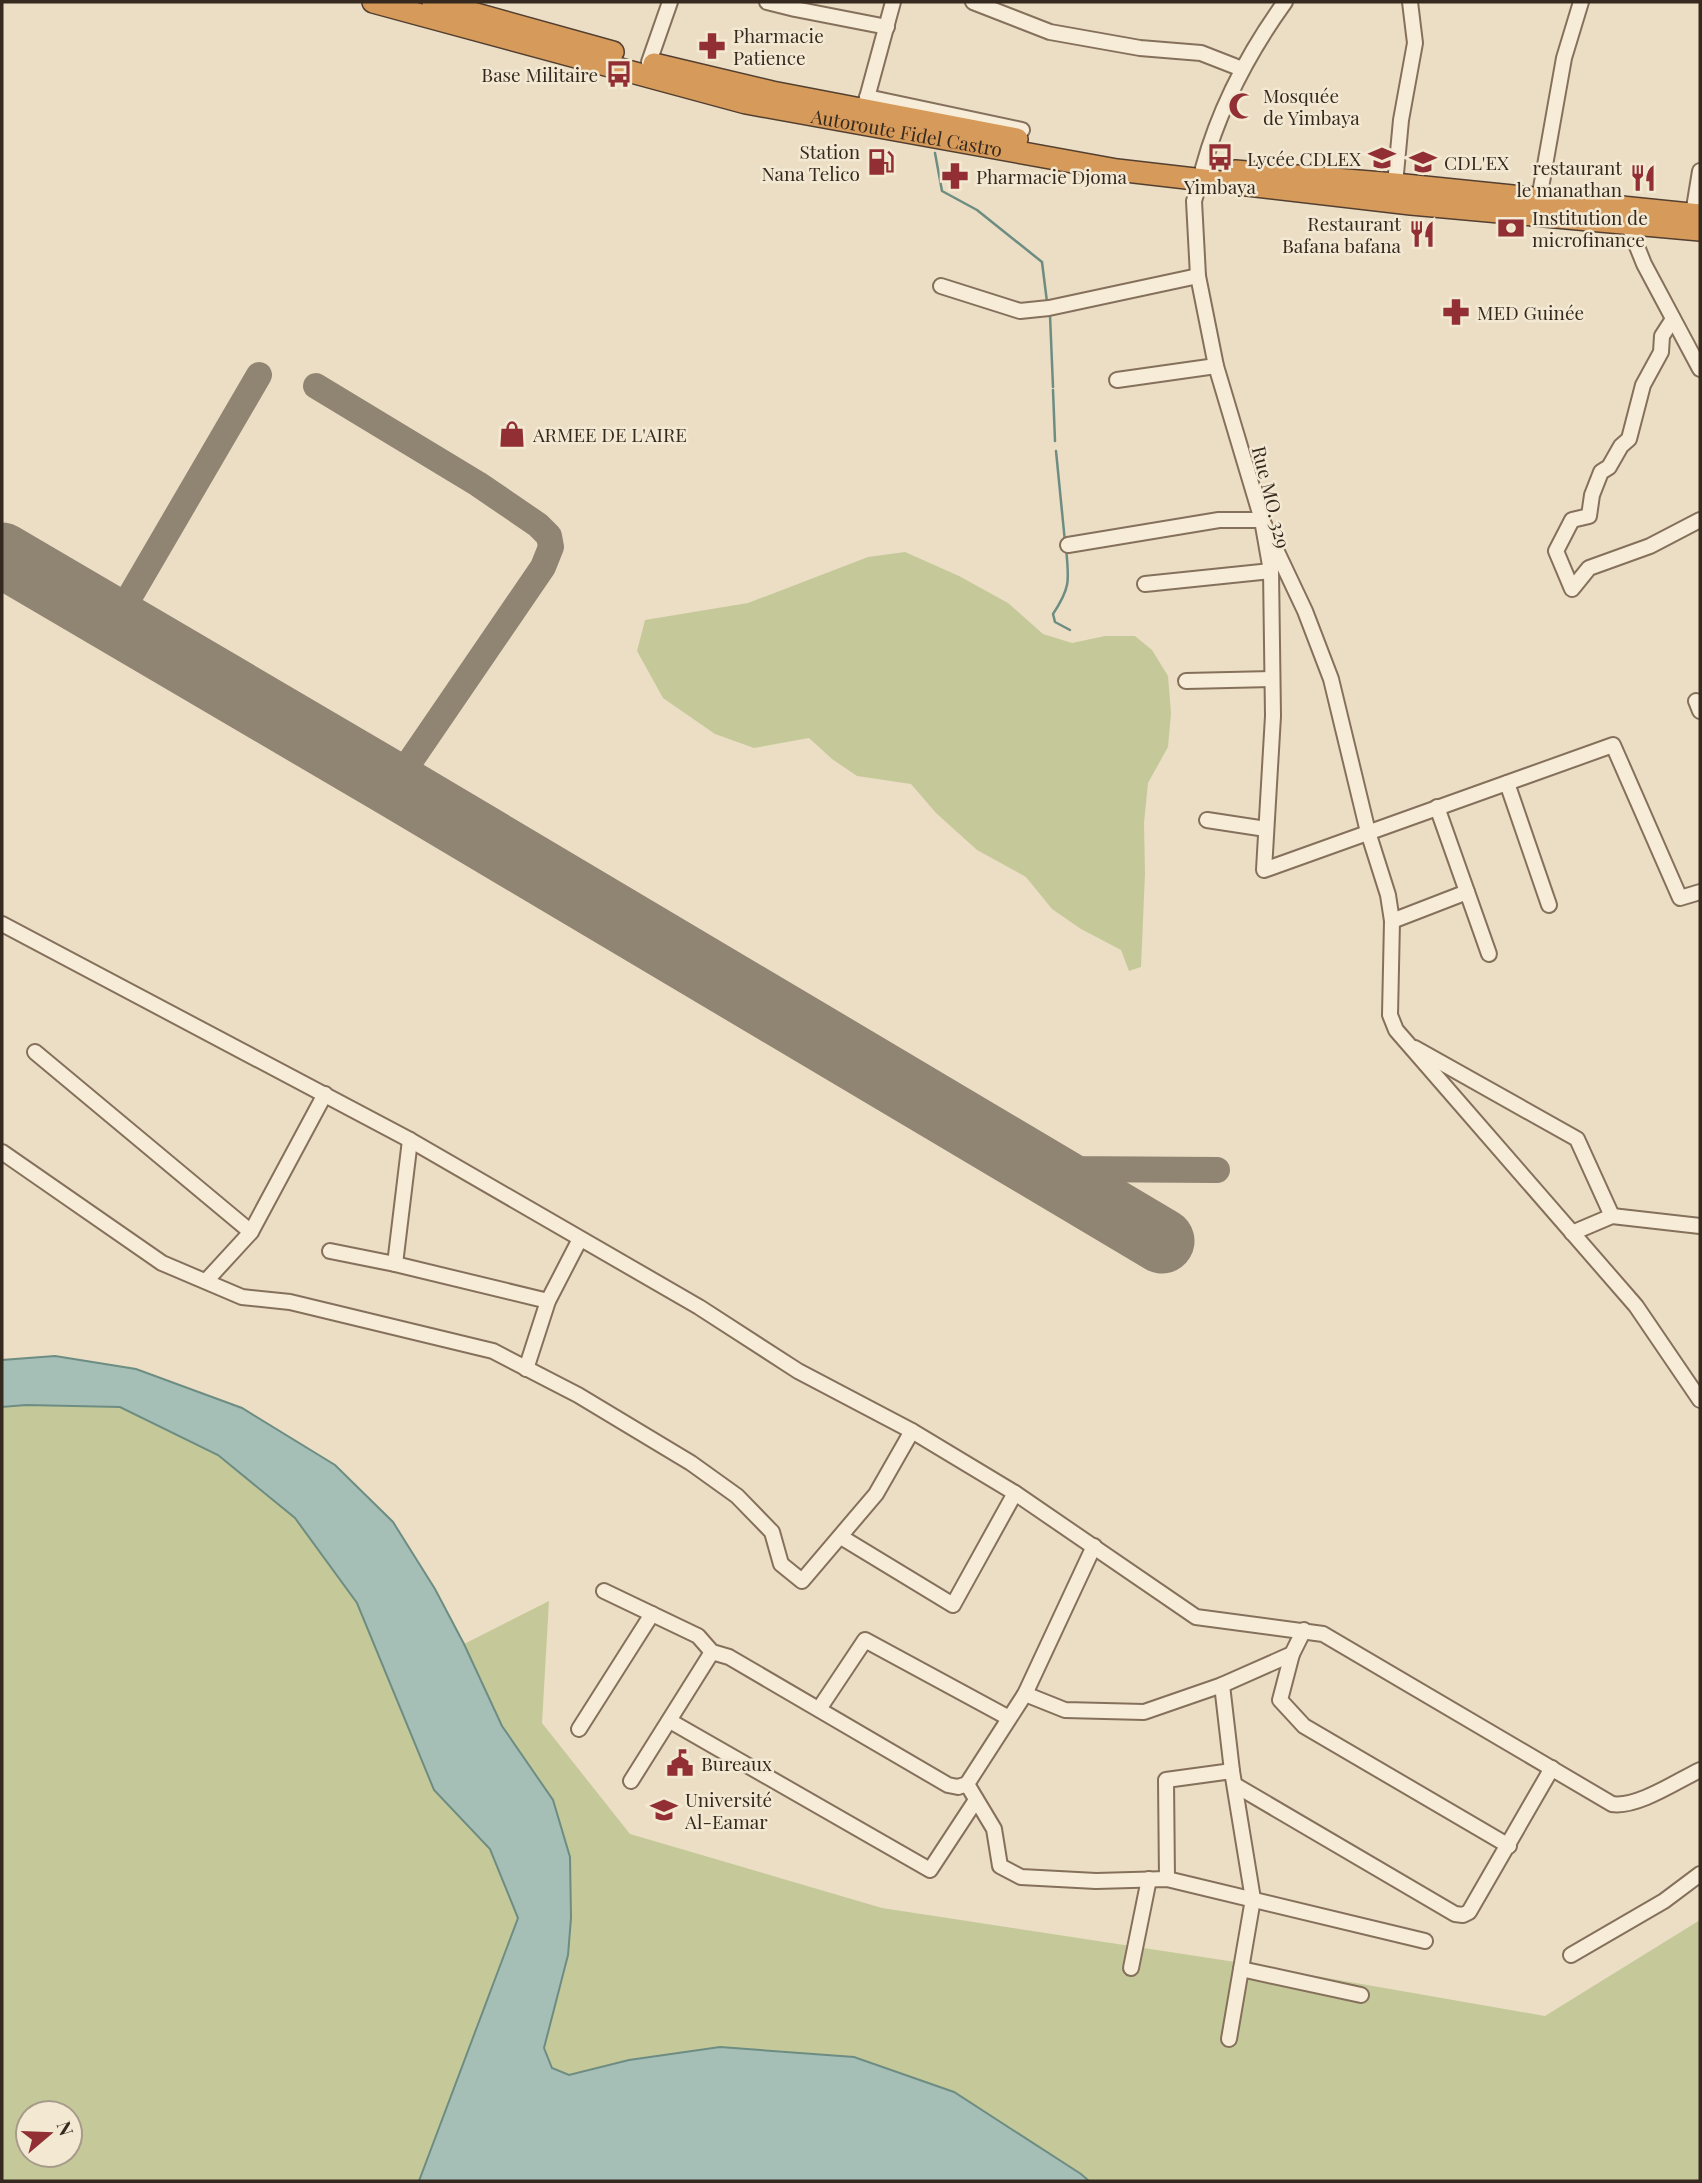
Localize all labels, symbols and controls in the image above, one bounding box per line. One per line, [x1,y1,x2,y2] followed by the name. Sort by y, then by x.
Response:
[733,22,824,70] place label: Pharmacie Patience
[697,31,727,61] pharmacy icon: Pharmacie Patience
[604,59,634,89] bus stop icon: Base Militaire
[481,61,598,87] place label: Base Militaire
[1263,82,1360,130] place label: Mosquée de Yimbaya
[1227,91,1257,121] mosque icon: Mosquée de Yimbaya
[808,102,1005,162] street label: Autoroute Fidel Castro
[761,138,861,186] place label: Station Nana Telico
[1205,142,1235,172] bus stop icon: Yimbaya
[1367,143,1397,173] school or university icon: Lycée CDLEX
[1247,145,1361,171] place label: Lycée CDLEX
[866,147,896,177] fuel station icon: Station Nana Telico
[1408,147,1438,177] school or university icon: CDL'EX
[1444,149,1509,175] place label: CDL'EX
[1517,154,1623,202] place label: restaurant le manathan
[940,161,970,191] pharmacy icon: Pharmacie Djoma
[976,163,1128,189] place label: Pharmacie Djoma
[1628,163,1658,193] restaurant icon: restaurant le manathan
[1183,173,1257,199] place label: Yimbaya
[1532,204,1648,252] place label: Institution de microfinance
[1282,210,1402,258] place label: Restaurant Bafana bafana
[1496,213,1526,243] bank icon: Institution de microfinance
[1407,219,1437,249] restaurant icon: Restaurant Bafana bafana
[1441,297,1471,327] pharmacy icon: MED Guinée
[1477,299,1584,325] place label: MED Guinée
[497,419,527,449] shop icon: ARMEE DE L'AIRE
[532,421,687,447] place label: ARMEE DE L'AIRE
[1247,443,1297,551] street label: Rue MO. 329
[665,1748,695,1778] public building icon: Bureaux
[701,1750,772,1776] place label: Bureaux
[684,1786,772,1834] place label: Université Al-Eamar
[649,1795,679,1825] school or university icon: Université Al-Eamar
[14,2099,84,2169] north arrow
[51,2117,81,2139] text: N

